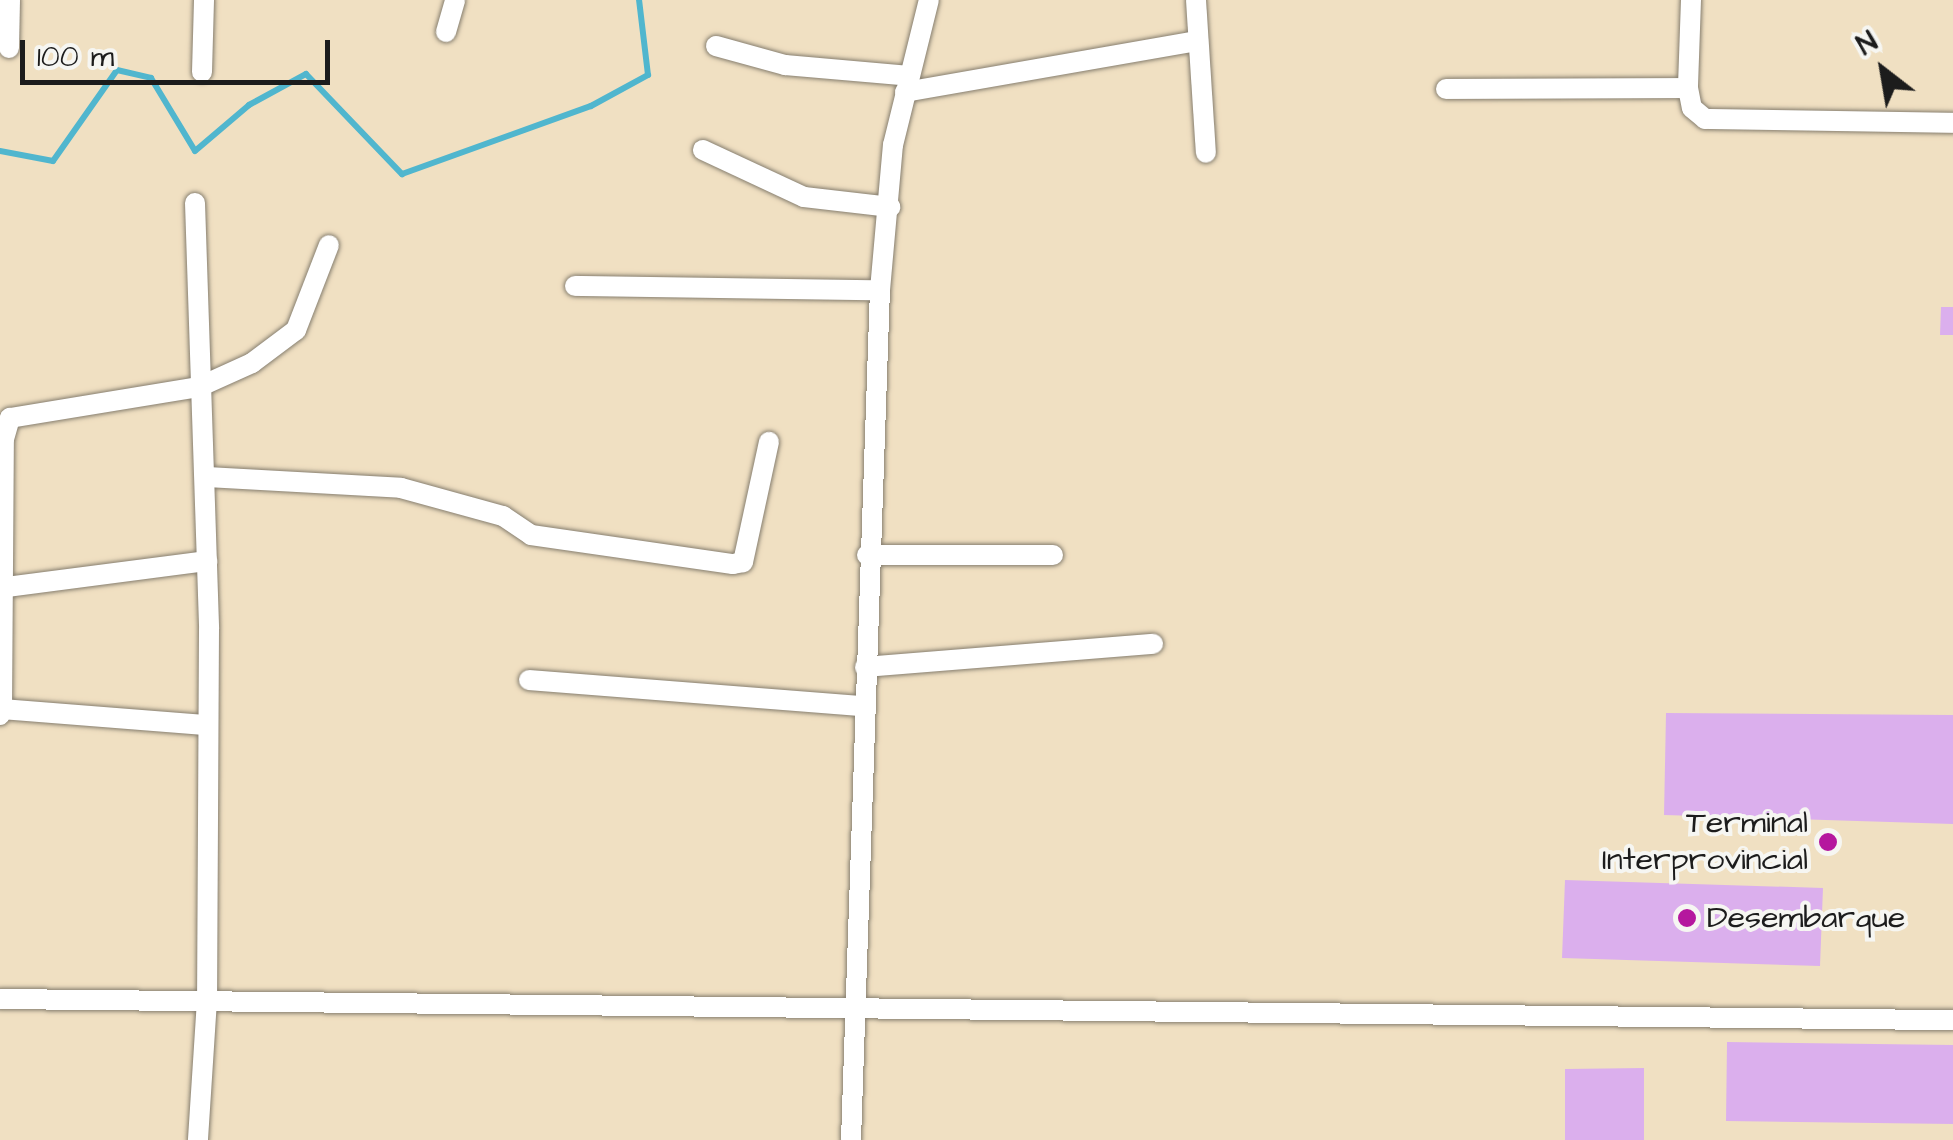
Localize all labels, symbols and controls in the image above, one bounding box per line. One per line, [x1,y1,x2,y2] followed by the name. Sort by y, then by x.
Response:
[25,20,335,82] scale bar
[1833,20,1933,120] north arrow
[1850,23,1885,65] text: N
[37,36,114,78] text: 100 m
[1602,805,1808,880] place label: Terminal Interprovincial
[1817,831,1839,853] marker: Terminal Interprovincial
[1707,899,1905,937] place label: Desembarque
[1676,907,1698,929] marker: Desembarque

